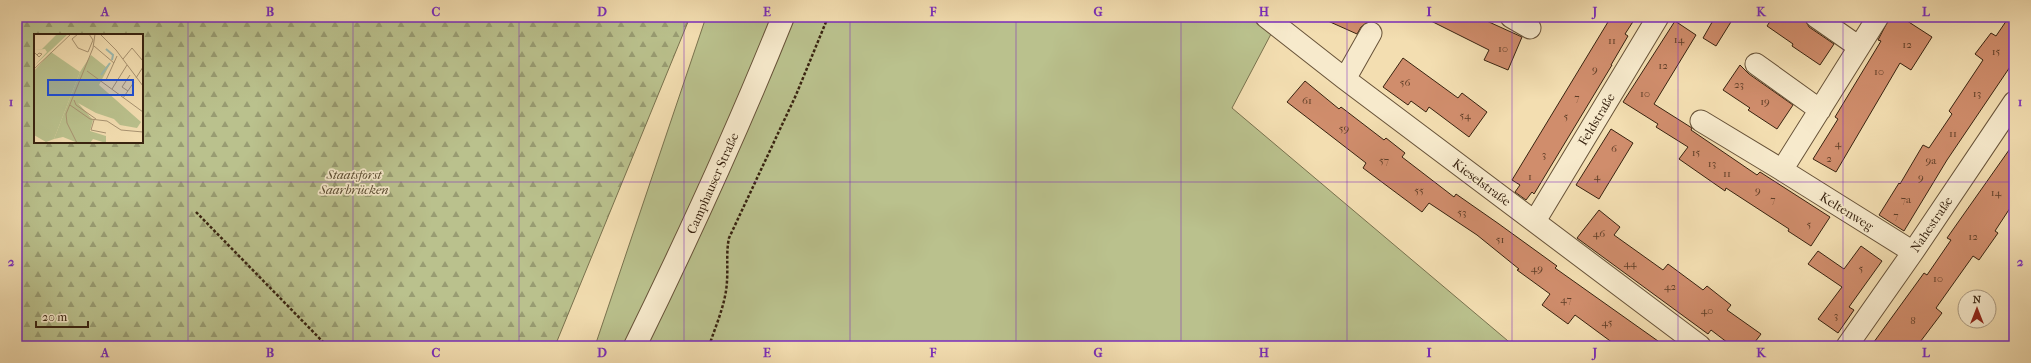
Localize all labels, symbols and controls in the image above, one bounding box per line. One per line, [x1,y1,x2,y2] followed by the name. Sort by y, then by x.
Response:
[100,4,110,19] text: A
[266,4,275,19] text: B
[432,4,441,19] text: C
[597,4,607,19] text: D
[763,4,771,19] text: E
[929,4,937,19] text: F
[1093,4,1103,19] text: G
[1259,4,1270,19] text: H
[1426,4,1432,19] text: I
[1591,4,1598,20] text: J
[1756,4,1767,19] text: K
[1922,4,1931,19] text: L
[1674,33,1685,46] house number: 14
[34,34,143,143] inset map
[1608,34,1616,47] house number: 11
[1902,38,1912,51] house number: 12
[1498,42,1508,55] house number: 10
[1992,45,2001,58] house number: 15
[1658,59,1668,72] house number: 12
[1592,63,1598,76] house number: 9
[1874,65,1884,78] house number: 10
[1400,76,1410,89] house number: 56
[1734,78,1744,91] house number: 23
[1640,87,1650,100] house number: 10
[1973,87,1981,100] house number: 13
[1575,90,1618,148] street label: Feldstraße
[1574,91,1580,104] house number: 7
[9,94,14,109] text: 1
[1302,94,1312,107] house number: 61
[2018,94,2023,109] text: 1
[1760,95,1770,108] house number: 19
[1459,109,1471,122] house number: 54
[1564,110,1569,123] house number: 5
[1339,122,1349,135] house number: 59
[1949,127,1957,140] house number: 11
[683,130,742,236] street label: Camphauser Straße
[1835,137,1842,150] house number: 4
[1611,142,1617,155] house number: 6
[1692,146,1701,159] house number: 15
[1542,148,1546,161] house number: 3
[1826,152,1832,165] house number: 2
[1379,154,1389,167] house number: 57
[1926,154,1937,167] house number: 9a
[1450,156,1514,209] street label: Kieselstraße
[1708,157,1716,170] house number: 13
[318,167,389,197] park label: Staatsforst Saarbrücken
[1723,167,1731,180] house number: 11
[1528,170,1532,183] house number: 1
[1594,170,1601,183] house number: 4
[1918,171,1924,184] house number: 9
[1414,184,1424,197] house number: 55
[1755,184,1761,197] house number: 9
[1991,186,2002,199] house number: 14
[1817,189,1877,234] street label: Keltenweg
[1770,193,1776,206] house number: 7
[1901,193,1912,206] house number: 7a
[1907,193,1956,255] street label: Nahestraße
[1457,206,1467,219] house number: 53
[1893,209,1899,222] house number: 7
[1807,218,1812,231] house number: 5
[1593,227,1605,240] house number: 46
[1968,230,1978,243] house number: 12
[1496,233,1504,246] house number: 51
[8,254,15,269] text: 2
[2017,254,2024,269] text: 2
[1623,257,1637,270] house number: 44
[1531,262,1543,275] house number: 49
[1859,262,1864,275] house number: 5
[1933,272,1943,285] house number: 10
[1664,280,1676,293] house number: 42
[1957,289,1997,329] north arrow
[1560,293,1572,306] house number: 47
[1973,293,1982,306] text: N
[36,303,88,329] scale bar
[1701,304,1713,317] house number: 40
[1834,309,1838,322] house number: 3
[42,310,67,324] text: 20 m
[1910,314,1916,327] house number: 8
[1602,316,1613,329] house number: 45
[100,345,110,360] text: A
[266,345,275,360] text: B
[432,345,441,360] text: C
[597,345,607,360] text: D
[763,345,771,360] text: E
[929,345,937,360] text: F
[1093,345,1103,360] text: G
[1259,345,1270,360] text: H
[1426,345,1432,360] text: I
[1591,345,1598,361] text: J
[1756,345,1767,360] text: K
[1922,345,1931,360] text: L

